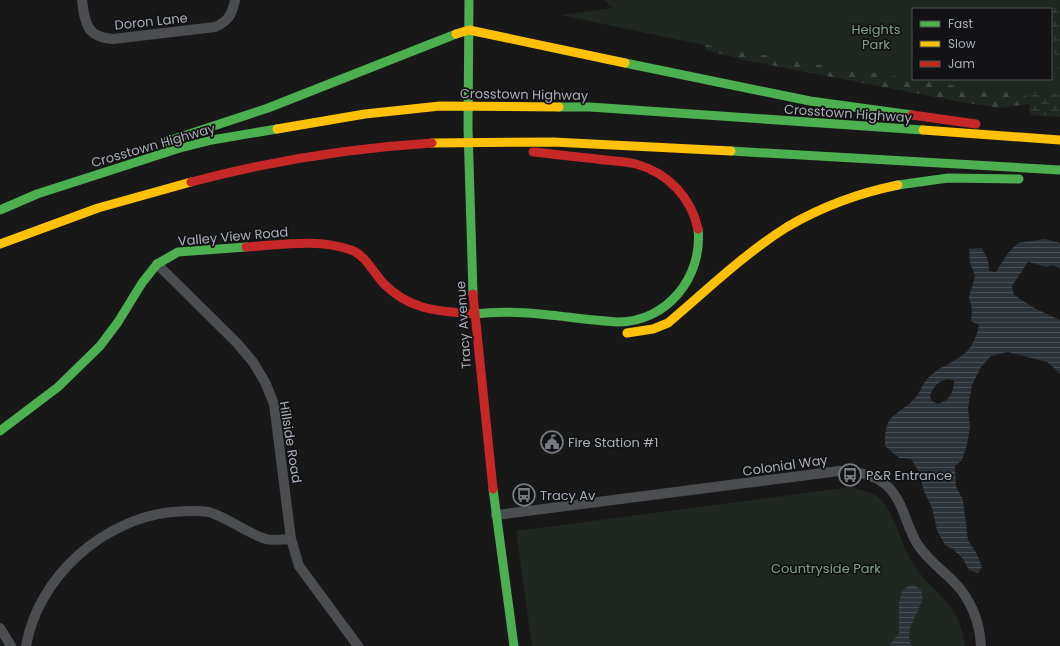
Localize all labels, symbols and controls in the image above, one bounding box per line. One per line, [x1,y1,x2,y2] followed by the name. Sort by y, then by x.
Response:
[114,8,188,35] street label: Doron Lane
[912,8,1052,80] legend
[948,15,973,32] text: Fast
[852,20,901,54] park label: Heights Park
[948,35,976,52] text: Slow
[948,55,975,72] text: Jam
[460,84,589,105] street label: Crosstown Highway
[783,100,913,127] street label: Crosstown Highway
[89,118,218,172] street label: Crosstown Highway
[177,222,289,251] street label: Valley View Road
[451,280,476,370] street label: Tracy Avenue
[275,400,306,484] street label: Hillside Road
[539,429,565,455] public building icon: Fire Station #1
[568,433,658,452] place label: Fire Station #1
[741,450,829,481] street label: Colonial Way
[837,462,863,488] bus stop icon: P&R Entrance
[866,466,952,485] place label: P&R Entrance
[511,482,537,508] bus stop icon: Tracy Av
[540,486,596,505] place label: Tracy Av
[771,559,881,578] park label: Countryside Park

